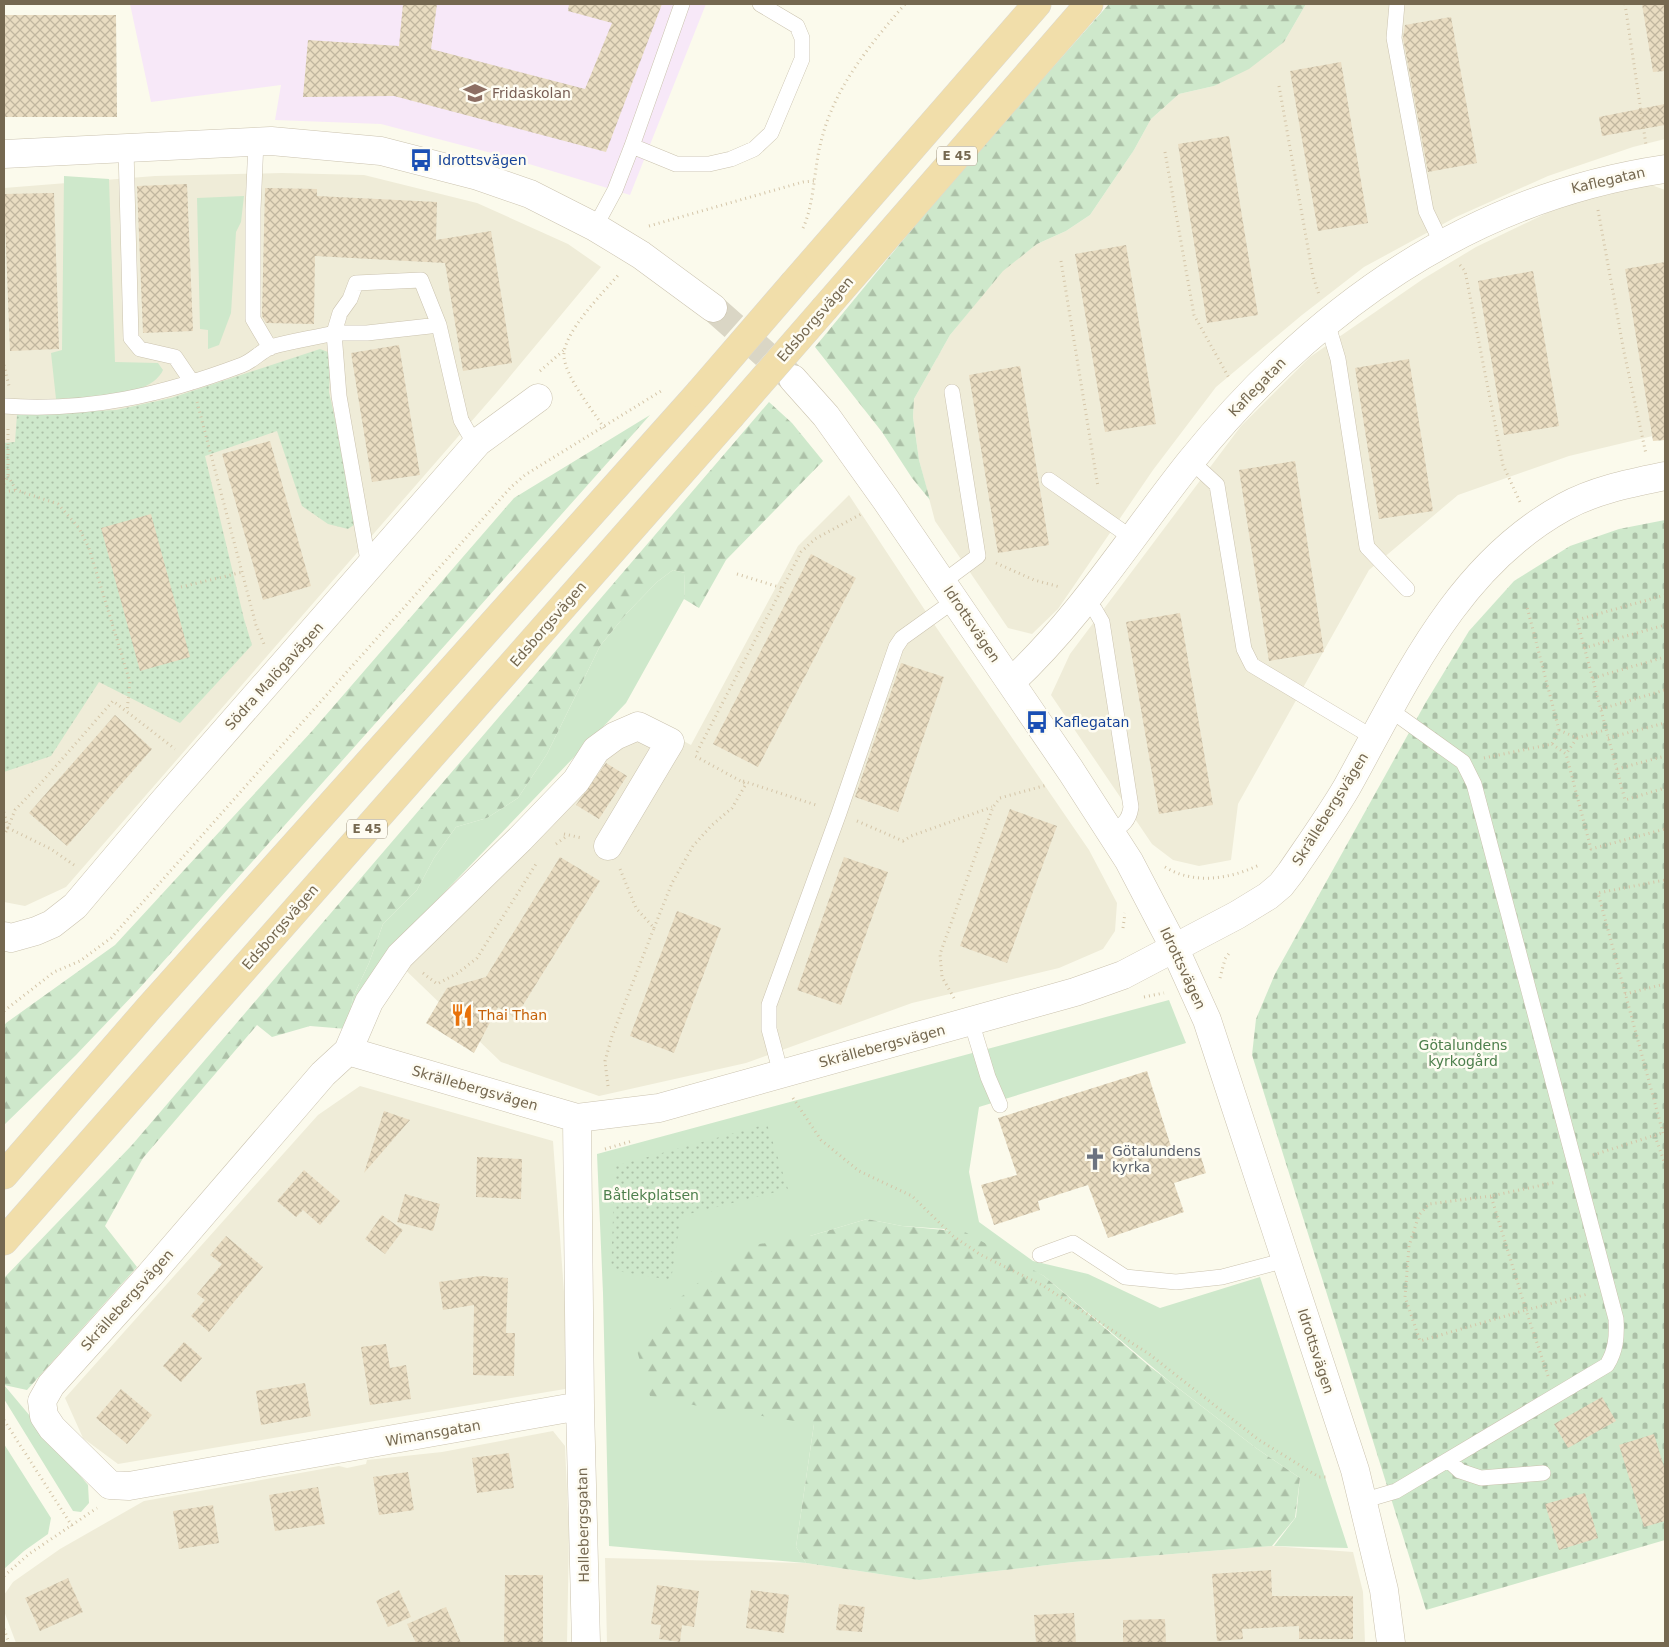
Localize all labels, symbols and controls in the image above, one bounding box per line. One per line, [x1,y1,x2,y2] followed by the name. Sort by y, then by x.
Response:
[462,80,488,106] school or university icon: Fridaskolan
[492,85,571,101] place label: Fridaskolan
[937,146,977,166] road number: E 45
[408,147,434,173] bus stop icon: Idrottsvägen
[438,152,527,168] place label: Idrottsvägen
[1569,164,1647,196] street label: Kaflegatan
[774,273,856,365] street label: Edsborgsvägen
[1225,354,1289,420] street label: Kaflegatan
[507,578,589,670] street label: Edsborgsvägen
[941,583,1003,665] street label: Idrottsvägen
[222,619,326,733] street label: Södra Malögavägen
[1024,709,1050,735] bus stop icon: Kaflegatan
[1054,714,1129,730] place label: Kaflegatan
[1289,750,1371,868] street label: Skrällebergsvägen
[347,820,387,839] road number: E 45
[239,881,321,973] street label: Edsborgsvägen
[1157,924,1209,1012] street label: Idrottsvägen
[449,1002,475,1028] restaurant icon: Thai Than
[477,1007,547,1023] place label: Thai Than
[817,1021,947,1071] street label: Skrällebergsvägen
[1419,1037,1507,1069] park label: Götalundens kyrkogård
[410,1062,540,1114] street label: Skrällebergsvägen
[1112,1143,1201,1175] place label: Götalundens kyrka
[1082,1146,1108,1172] church icon: Götalundens kyrka
[603,1187,699,1203] park label: Båtlekplatsen
[78,1246,176,1354] street label: Skrällebergsvägen
[1295,1306,1337,1396] street label: Idrottsvägen
[384,1417,482,1449] street label: Wimansgatan
[574,1467,592,1583] street label: Hallebergsgatan

